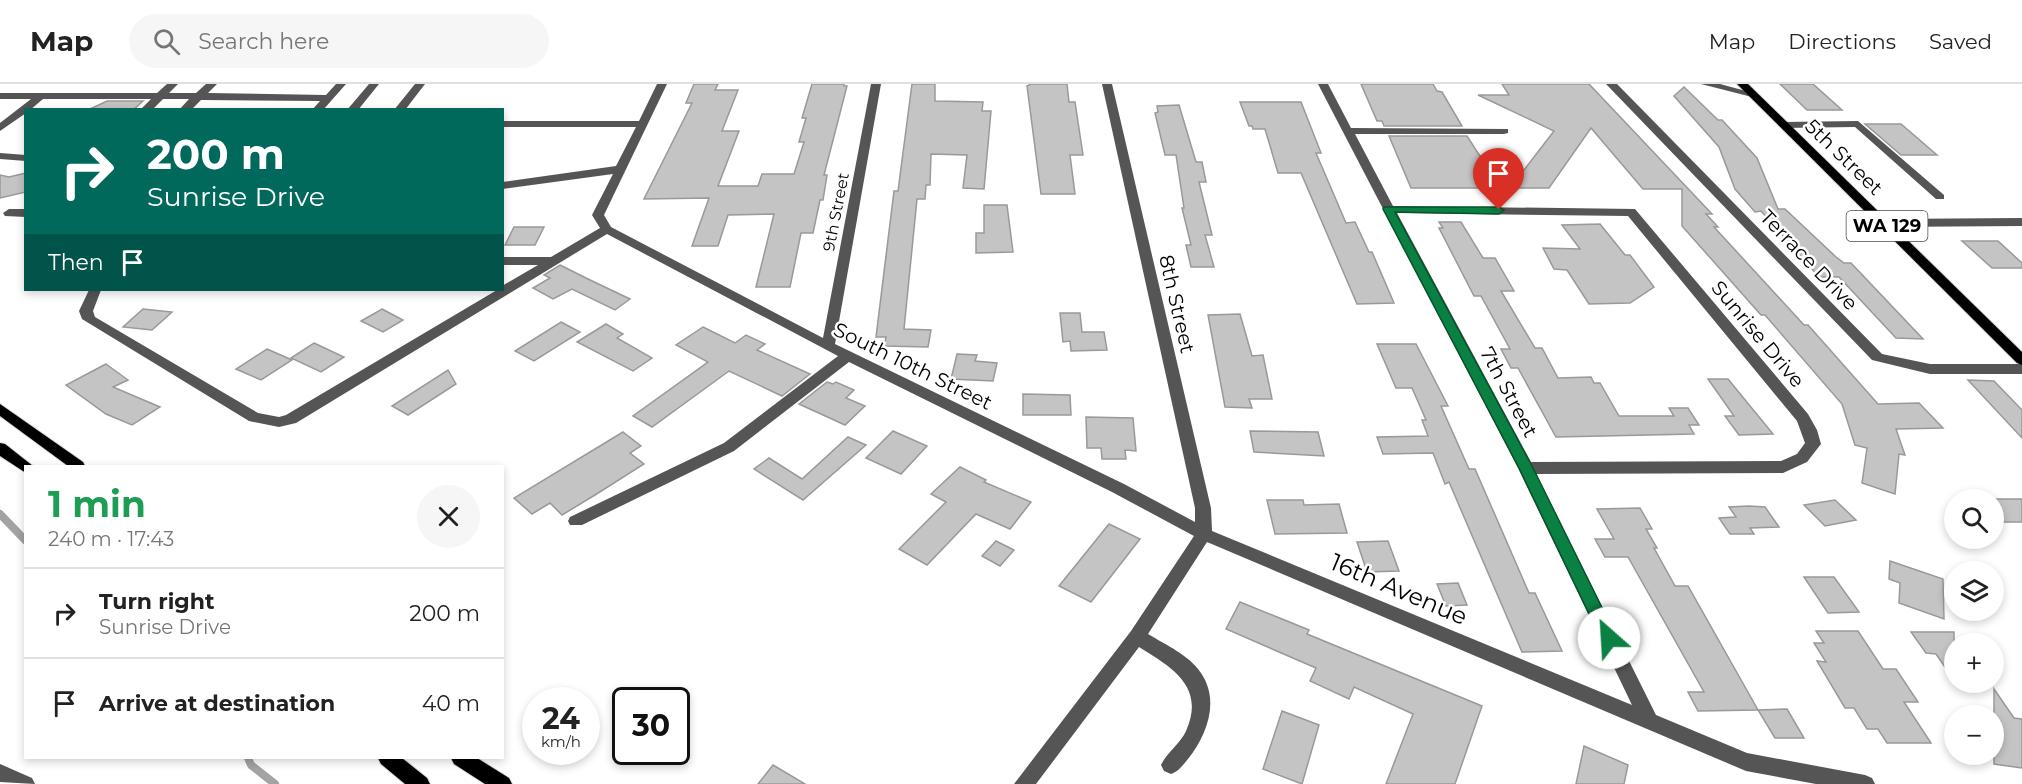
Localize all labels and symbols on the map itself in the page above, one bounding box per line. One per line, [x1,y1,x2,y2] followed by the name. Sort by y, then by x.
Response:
[1800,114,1888,200] street label: 5th Street
[1473,148,1524,210] pin
[819,171,853,253] street label: 9th Street
[1755,205,1863,315] street label: Terrace Drive
[1846,211,1928,241] road number: WA 129
[1154,253,1200,355] street label: 8th Street
[1706,276,1810,392] street label: Sunrise Drive
[830,317,996,415] street label: South 10th Street
[1475,343,1543,441] street label: 7th Street
[1326,547,1472,631] street label: 16th Avenue
[1577,606,1641,670] position arrow
[612,687,690,765] speed limit sign: 30

